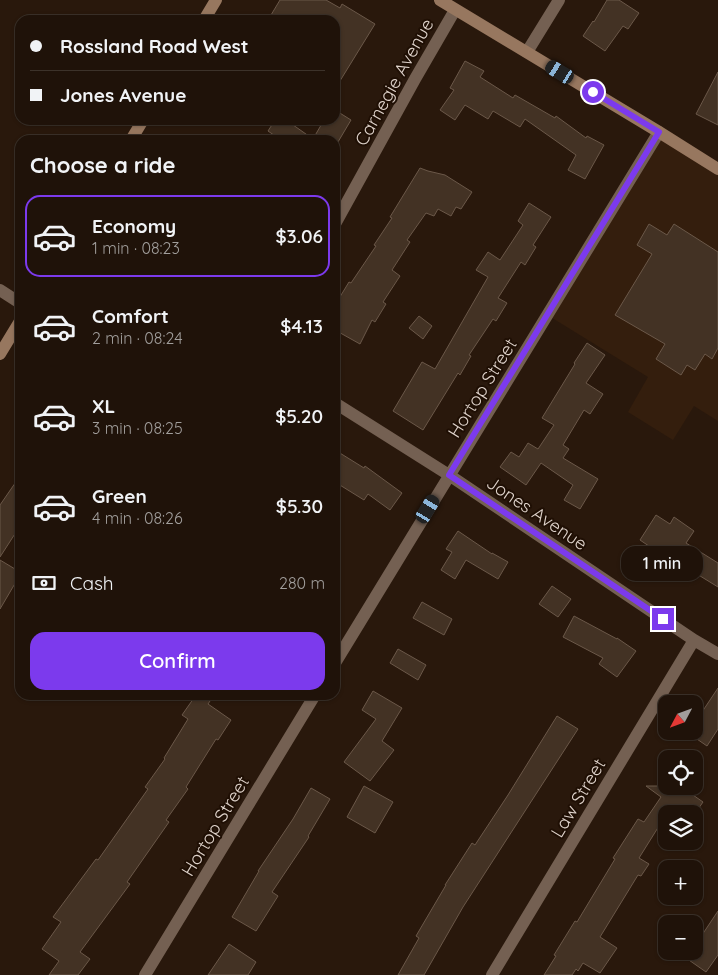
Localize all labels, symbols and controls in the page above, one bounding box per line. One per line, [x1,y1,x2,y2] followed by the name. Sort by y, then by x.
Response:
[350,14,438,150] street label: Carnegie Avenue
[60,34,249,58] text: Rossland Road West
[543,58,576,86] car
[582,81,604,103] route start
[60,83,186,107] text: Jones Avenue
[30,151,175,179] text: Choose a ride
[32,214,77,259] icon: car
[92,214,176,238] text: Economy
[275,224,323,248] text: $3.06
[92,238,180,258] text: 1 min · 08:23
[32,304,77,349] icon: car
[92,304,169,328] text: Comfort
[280,314,323,338] text: $4.13
[92,328,183,348] text: 2 min · 08:24
[442,334,522,442] street label: Hortop Street
[32,394,77,439] icon: car
[92,394,115,418] text: XL
[275,404,323,428] text: $5.20
[92,418,183,438] text: 3 min · 08:25
[482,471,592,555] street label: Jones Avenue
[32,484,77,529] icon: car
[92,484,147,508] text: Green
[413,492,442,526] car
[276,494,323,518] text: $5.30
[92,508,183,528] text: 4 min · 08:26
[622,546,704,582] callout: 1 min
[643,553,681,573] text: 1 min
[30,569,58,597] icon: cash
[70,571,114,595] text: Cash
[279,573,325,593] text: 280 m
[652,608,674,630] route end
[30,632,325,690] button: Confirm
[658,695,702,740] north arrow
[658,695,703,960] map controls
[658,750,703,795] button: locate
[545,754,611,842] street label: Law Street
[176,772,254,880] street label: Hortop Street
[658,805,703,850] button: layers
[658,860,703,905] button: +
[658,915,703,960] button: −

